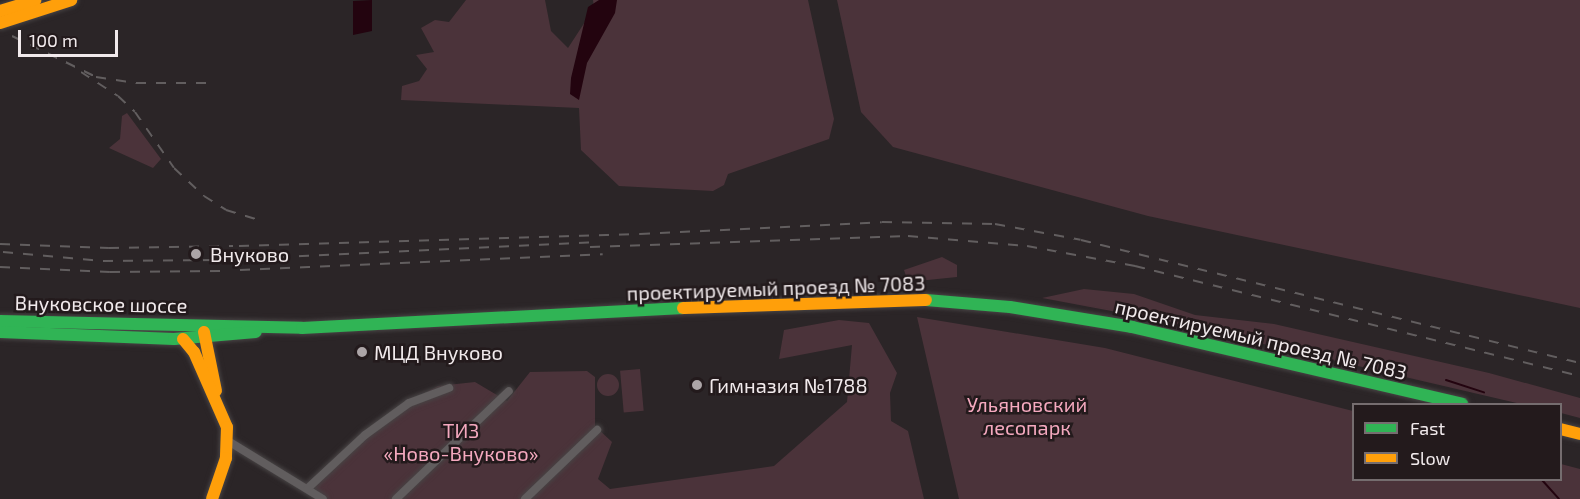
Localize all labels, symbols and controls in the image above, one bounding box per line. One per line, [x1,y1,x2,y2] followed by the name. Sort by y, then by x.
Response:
[21,18,122,56] scale bar
[29,29,78,51] text: 100 m
[210,242,289,266] place label: Внуково
[187,245,205,263] marker: Внуково
[626,271,926,305] street label: проектируемый проезд № 7083
[14,290,188,318] street label: Внуковское шоссе
[1113,294,1409,384] street label: проектируемый проезд № 7083
[374,340,503,364] place label: МЦД Внуково
[355,345,369,359] marker: МЦД Внуково
[709,373,868,397] place label: Гимназия №1788
[690,378,704,392] marker: Гимназия №1788
[967,393,1087,440] park label: Ульяновский лесопарк
[1352,403,1562,481] legend
[1410,417,1445,439] text: Fast
[384,418,538,465] park label: ТИЗ «Ново-Внуково»
[1410,447,1450,469] text: Slow

